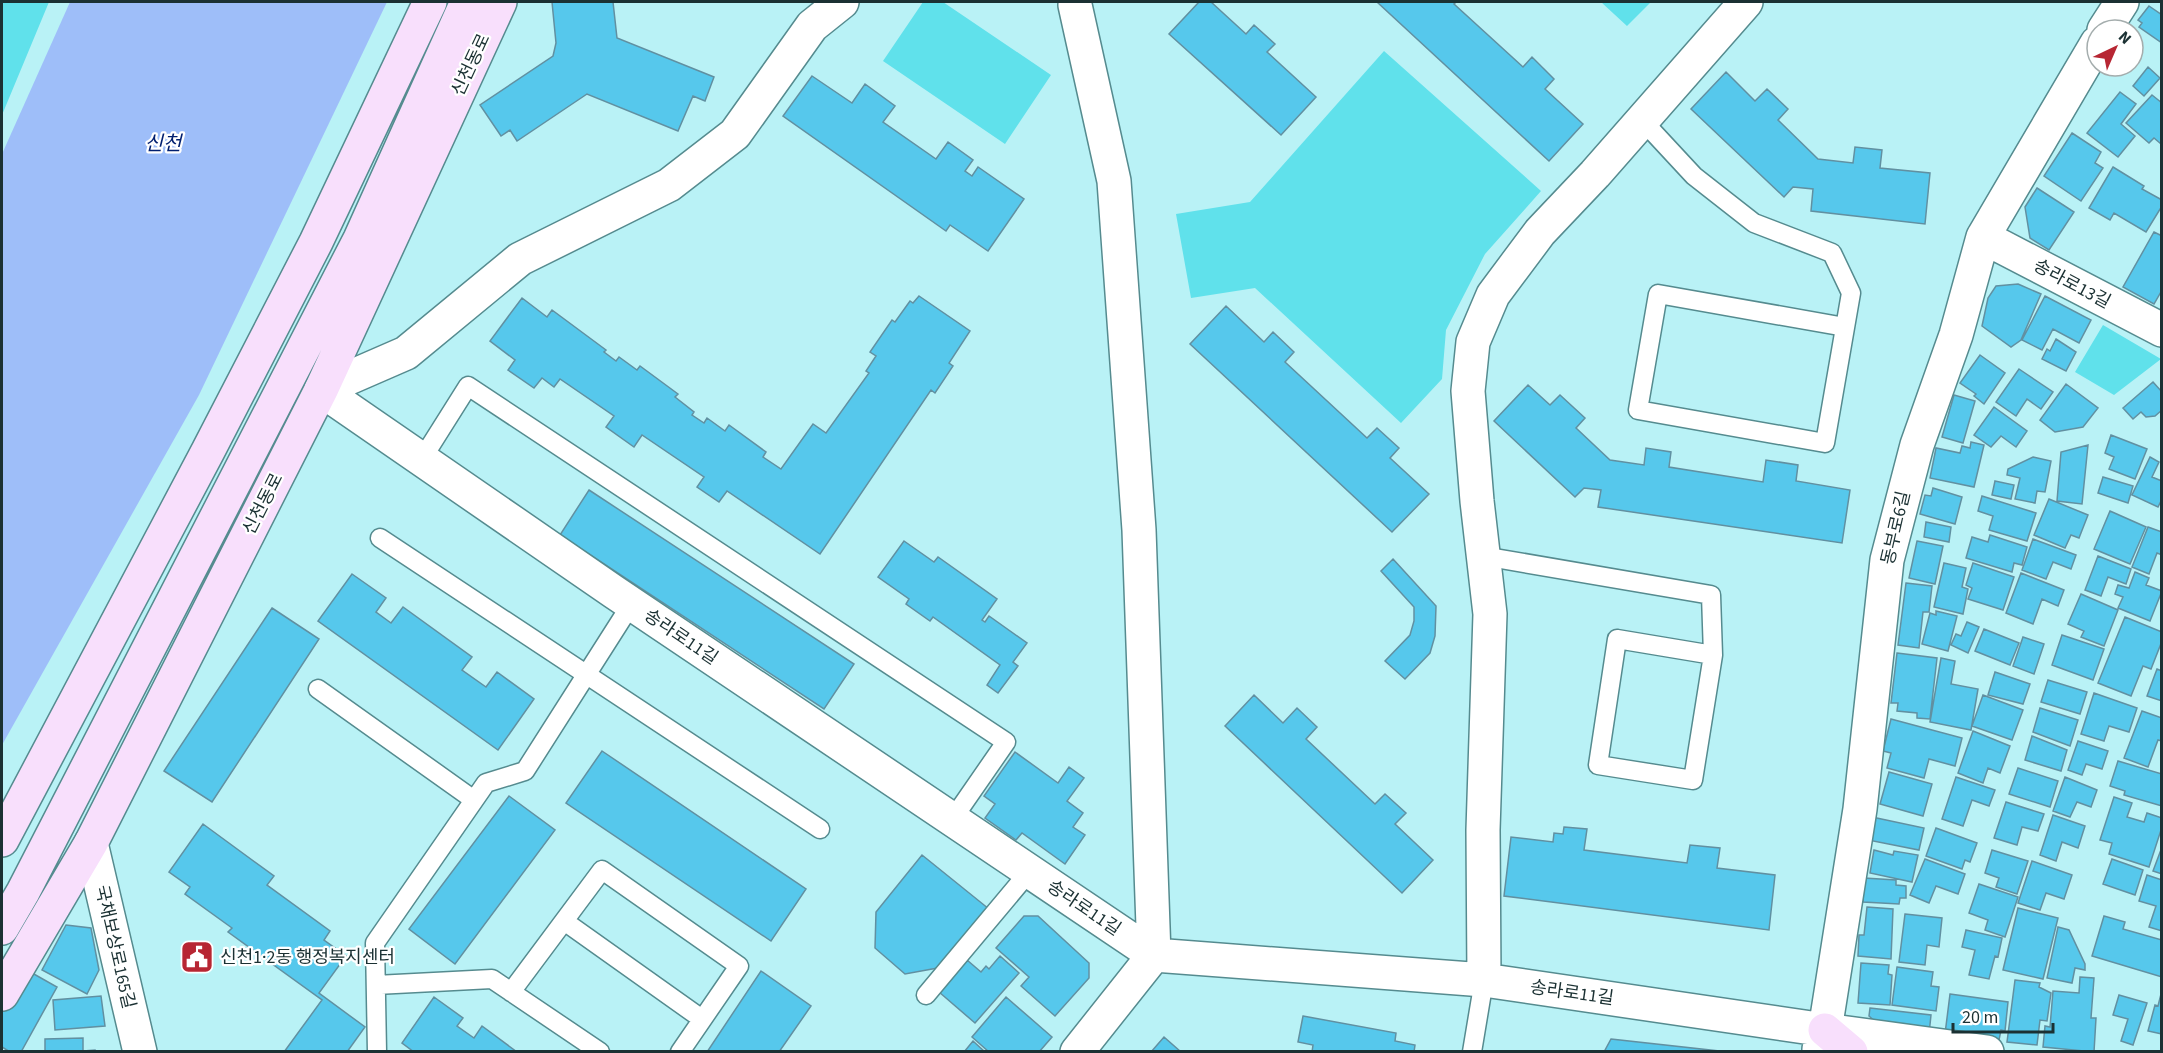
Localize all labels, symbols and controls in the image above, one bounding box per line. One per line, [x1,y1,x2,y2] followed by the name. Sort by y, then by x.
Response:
[2085,18,2145,78] north arrow
[2113,26,2136,50] text: N
[446,30,496,100] street label: 신천동로
[145,130,184,158] water label: 신천
[2029,253,2115,315] street label: 송라로13길
[237,469,289,539] street label: 신천동로
[1875,489,1917,567] street label: 동부로6길
[639,603,723,671] street label: 송라로11길
[1042,874,1126,942] street label: 송라로11길
[89,883,141,1011] street label: 국채보상로165길
[179,939,215,975] public building icon: 신천1·2동 행정복지센터
[220,945,395,970] place label: 신천1·2동 행정복지센터
[1529,975,1615,1011] street label: 송라로11길
[1953,996,2054,1034] scale bar
[1962,1005,1998,1030] text: 20 m

